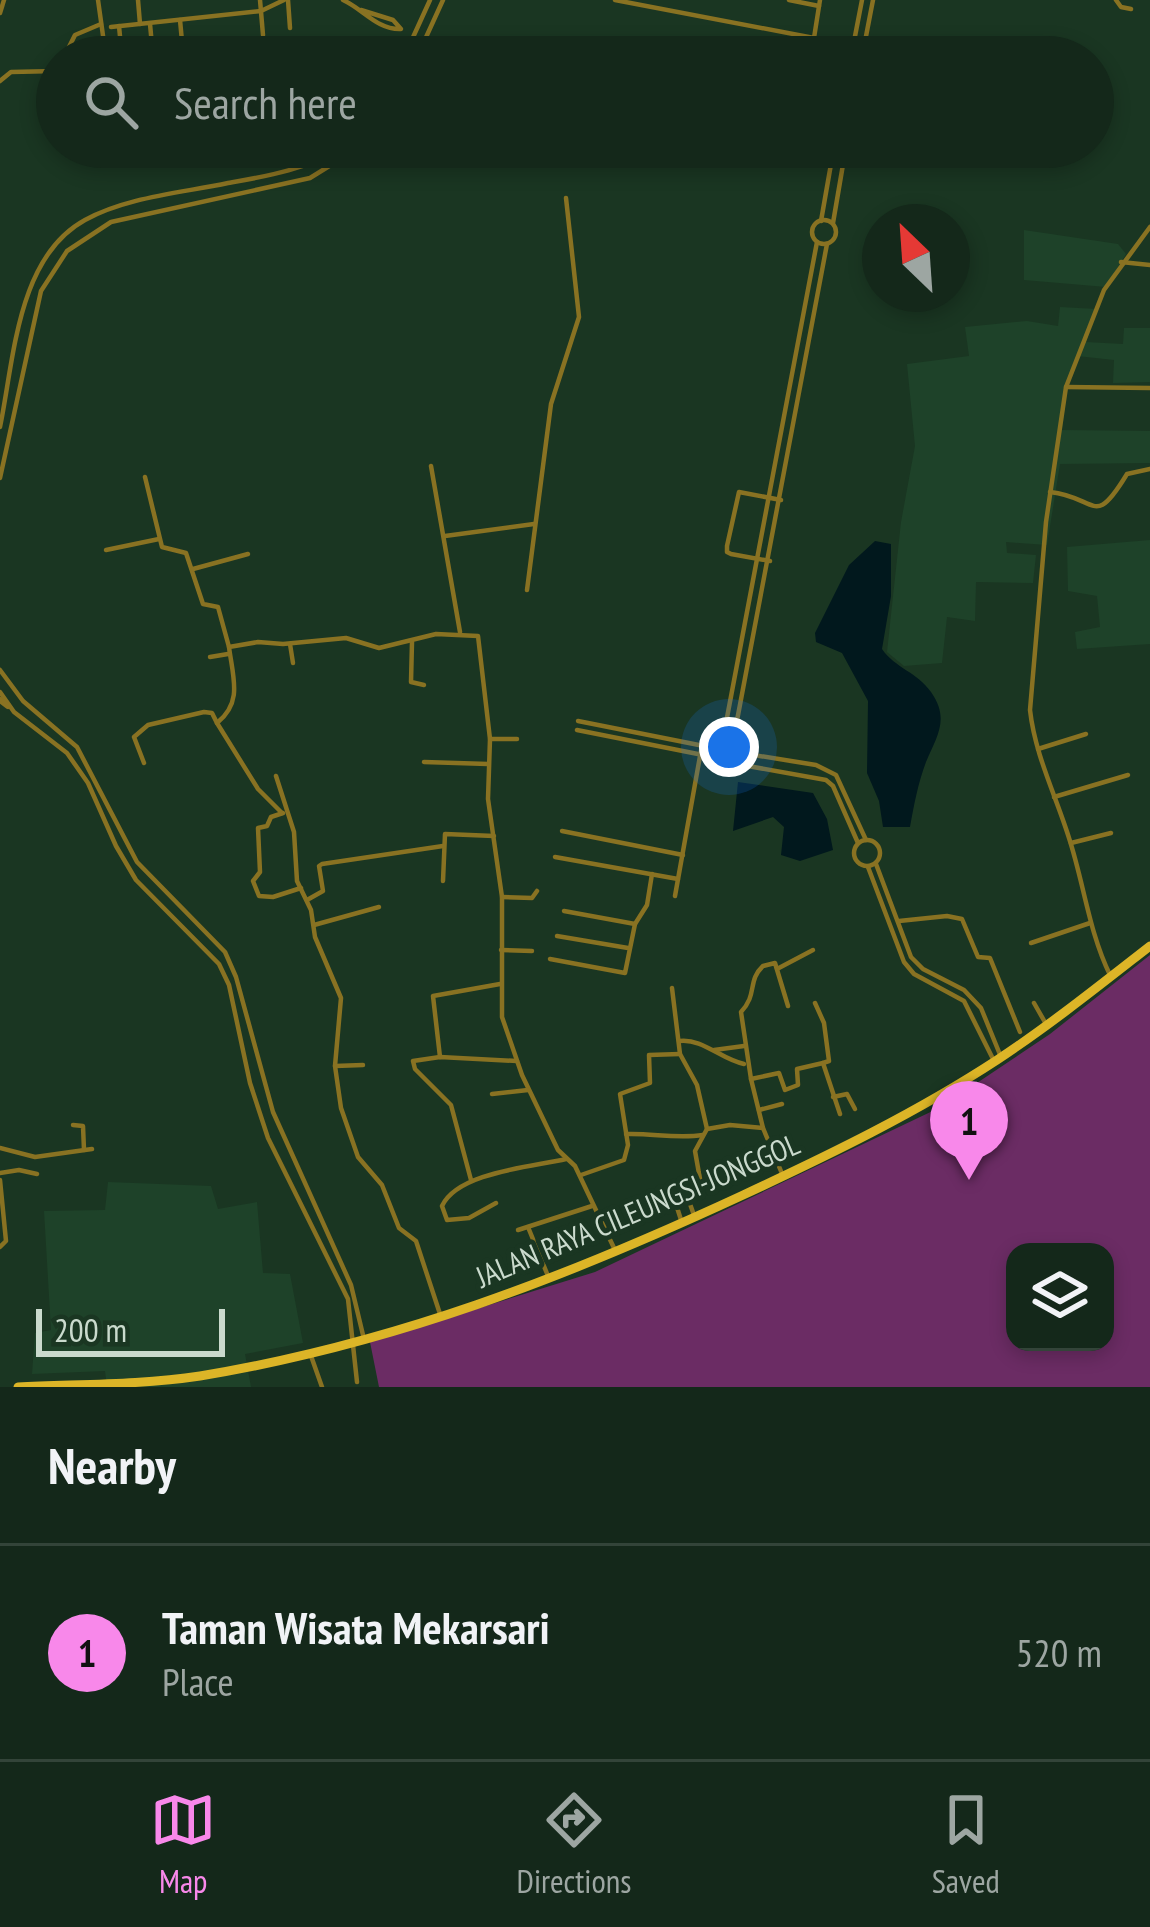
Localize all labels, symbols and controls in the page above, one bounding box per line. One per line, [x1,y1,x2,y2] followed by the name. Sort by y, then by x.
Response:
[36,36,1114,168] search box
[78,69,144,135] icon: search
[174,73,357,131] text: Search here
[862,204,970,312] north arrow
[699,717,759,777] your location
[930,1081,1008,1180] pin: 1
[469,1124,806,1296] street label: JALAN RAYA CILEUNGSI-JONGGOL
[1006,1243,1114,1351] map controls
[1006,1243,1114,1351] button: layers
[36,1303,225,1356] scale bar
[54,1308,127,1351] text: 200 m
[48,1432,176,1498] text: Nearby
[162,1598,550,1656] text: Taman Wisata Mekarsari
[78,1627,96,1678] text: 1
[1016,1627,1102,1678] text: 520 m
[162,1656,234,1707] text: Place
[150,1787,216,1902] tab: Map
[517,1787,631,1902] tab: Directions
[932,1787,1000,1902] tab: Saved

